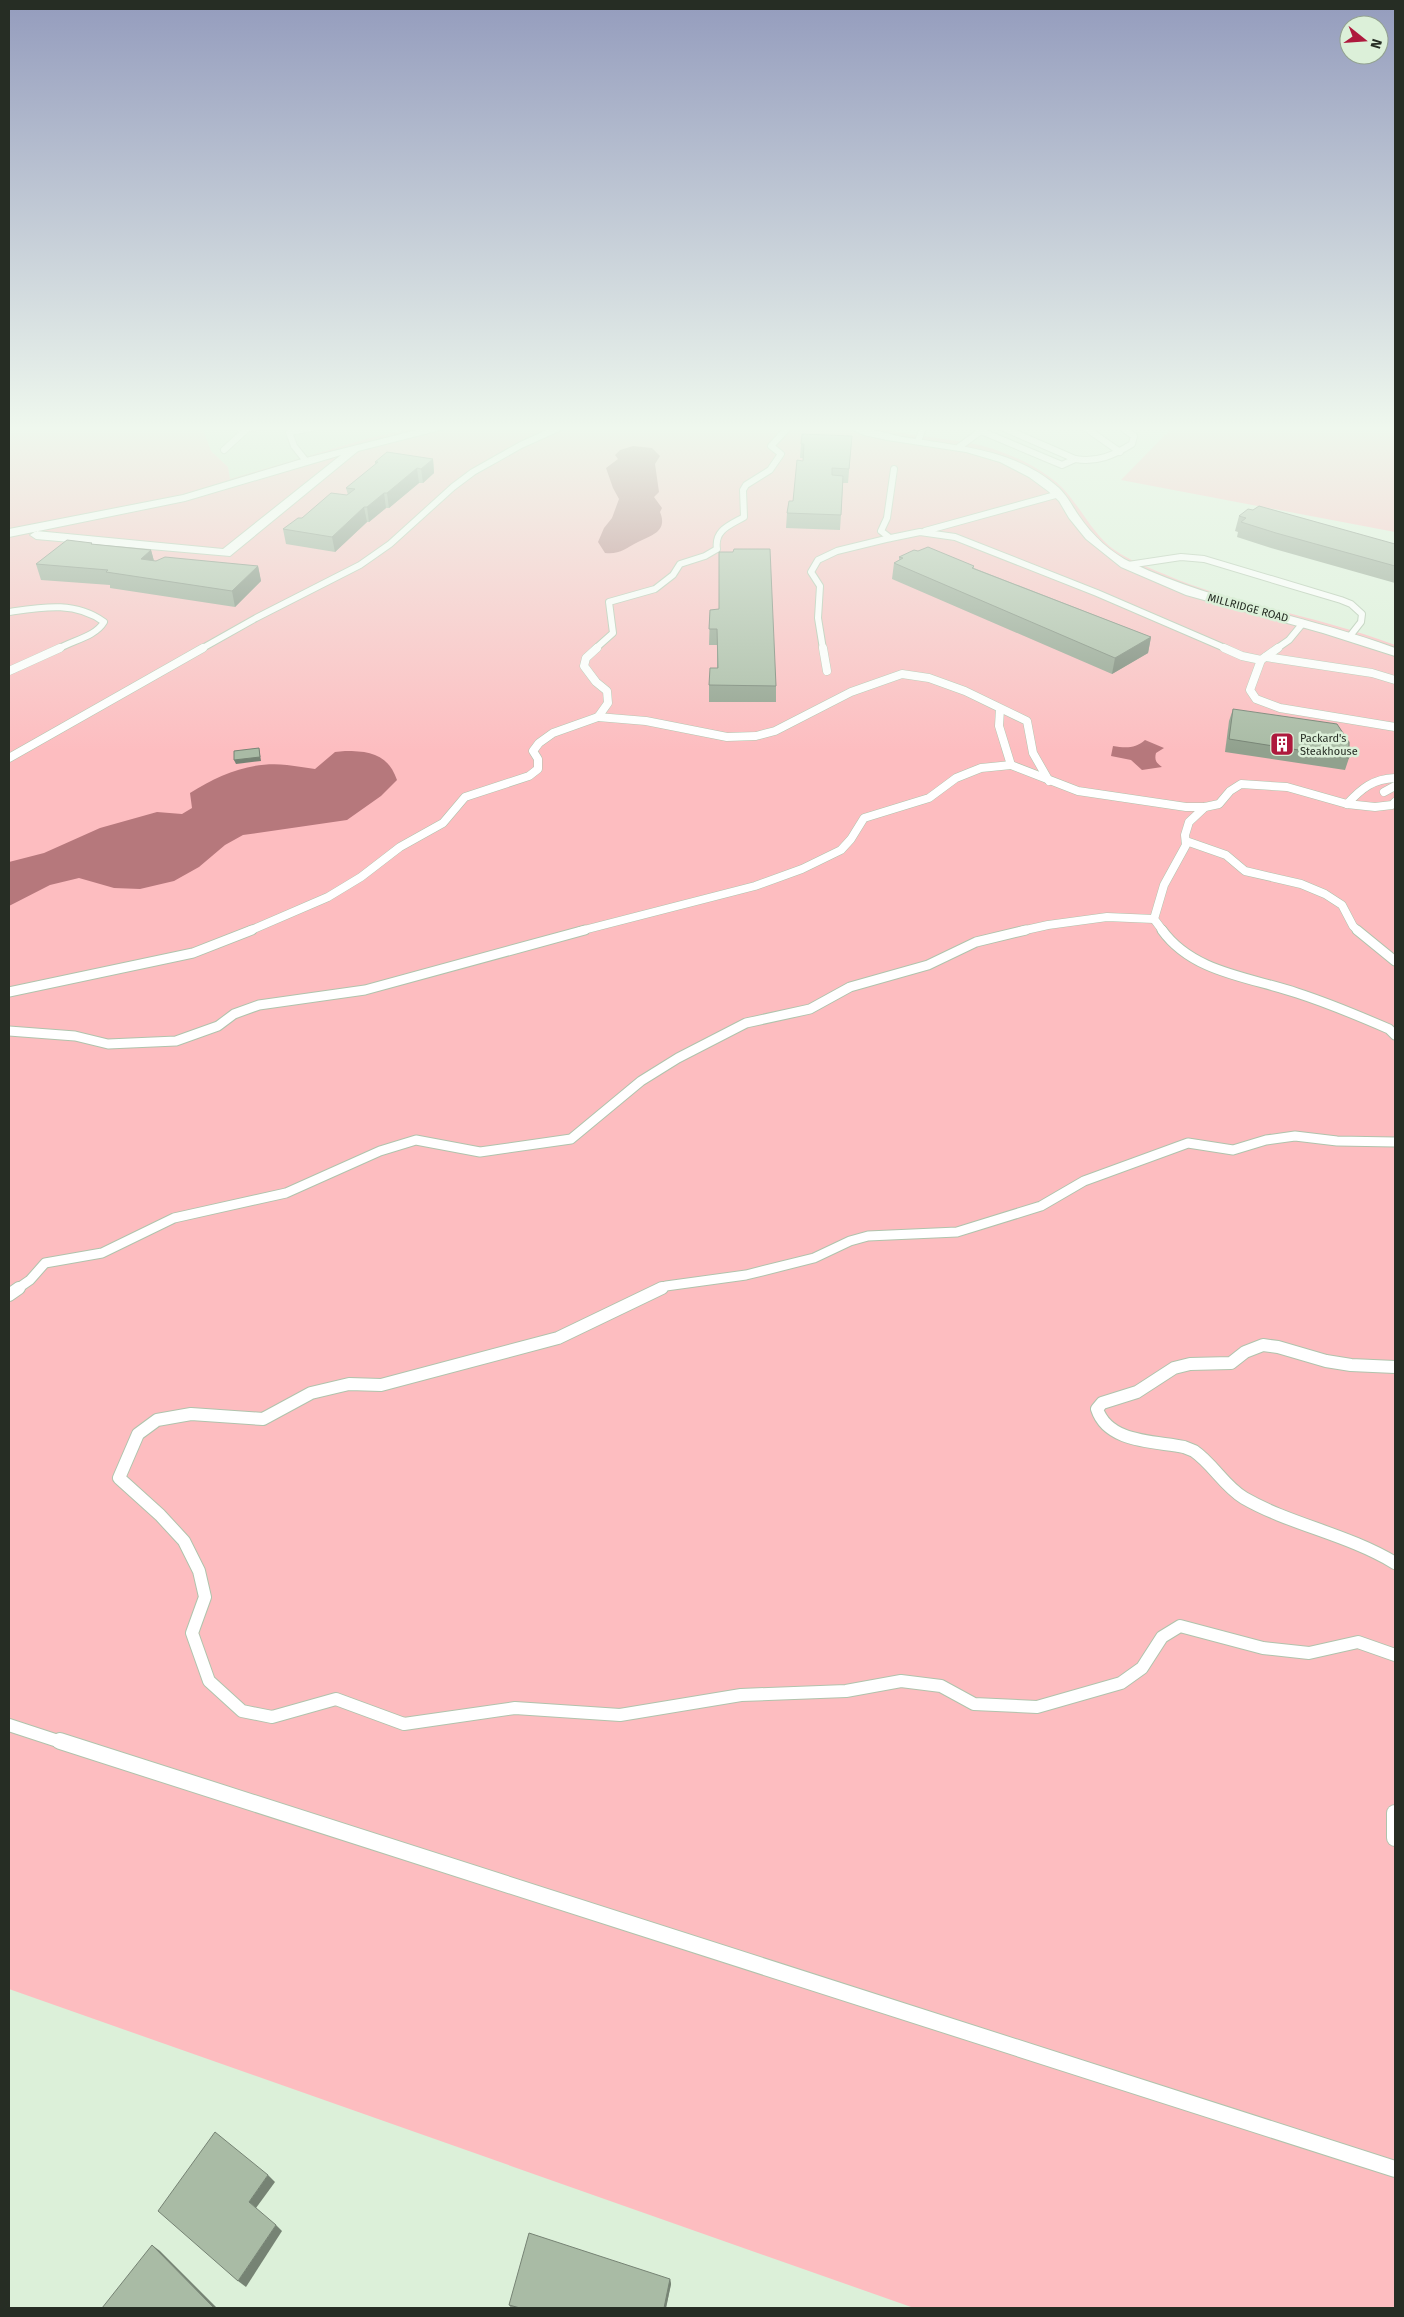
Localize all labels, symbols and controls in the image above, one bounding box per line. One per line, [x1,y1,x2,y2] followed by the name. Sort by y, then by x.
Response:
[1339,15,1389,65] north arrow
[1366,37,1385,51] text: N
[1206,591,1290,625] street label: MILLRIDGE ROAD
[1269,731,1295,757] building icon: Packard's Steakhouse
[1300,732,1358,758] place label: Packard's Steakhouse

